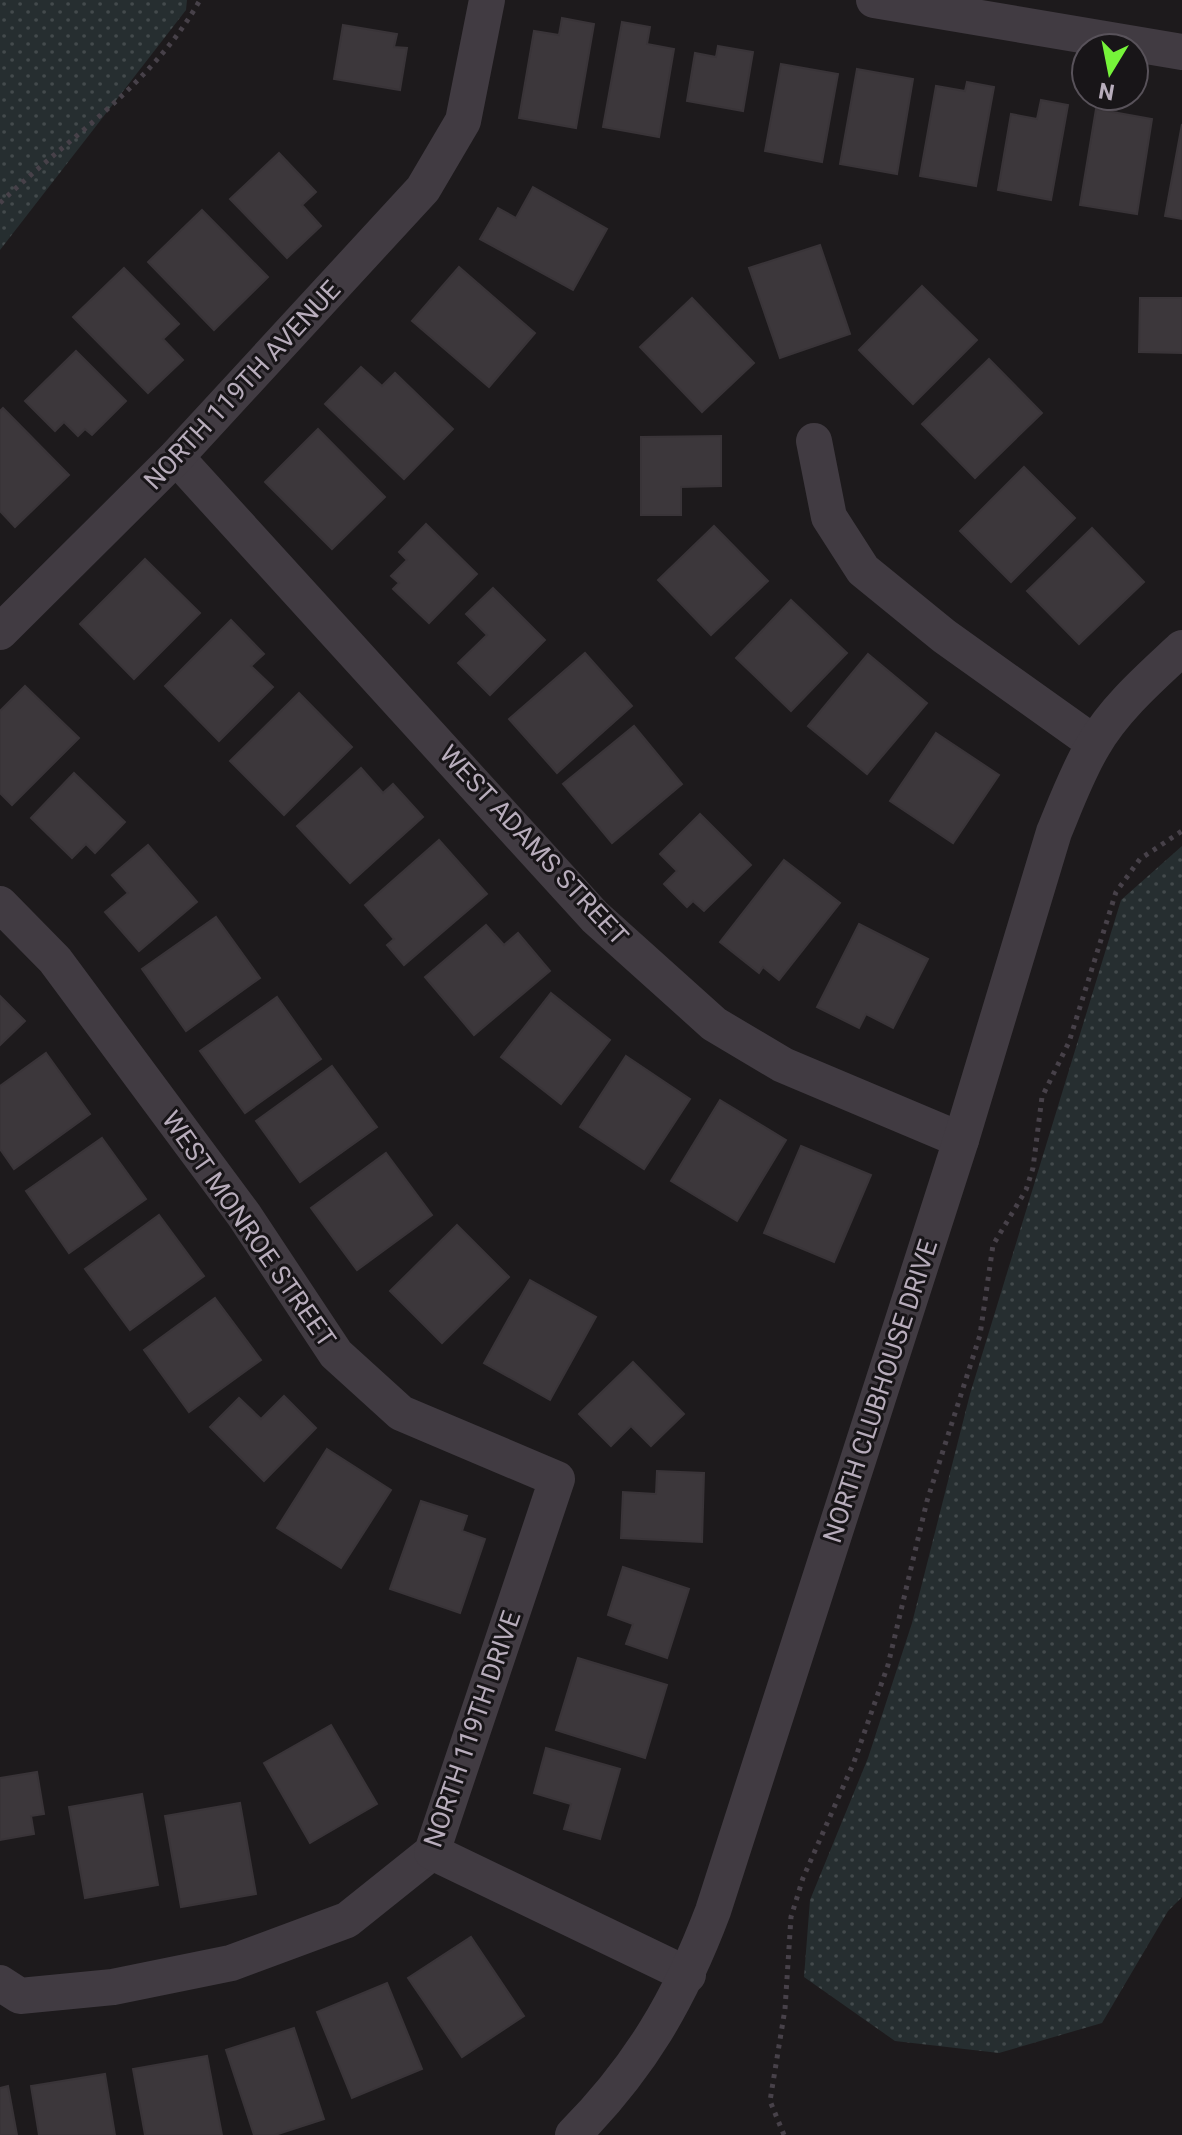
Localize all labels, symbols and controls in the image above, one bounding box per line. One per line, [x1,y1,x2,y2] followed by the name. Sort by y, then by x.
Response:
[1070,32,1150,112] north arrow
[1097,78,1116,105] text: N
[138,275,346,495] street label: NORTH 119TH AVENUE
[434,739,634,951] street label: WEST ADAMS STREET
[156,1105,342,1353] street label: WEST MONROE STREET
[817,1236,943,1546] street label: NORTH CLUBHOUSE DRIVE
[417,1607,527,1851] street label: NORTH 119TH DRIVE

